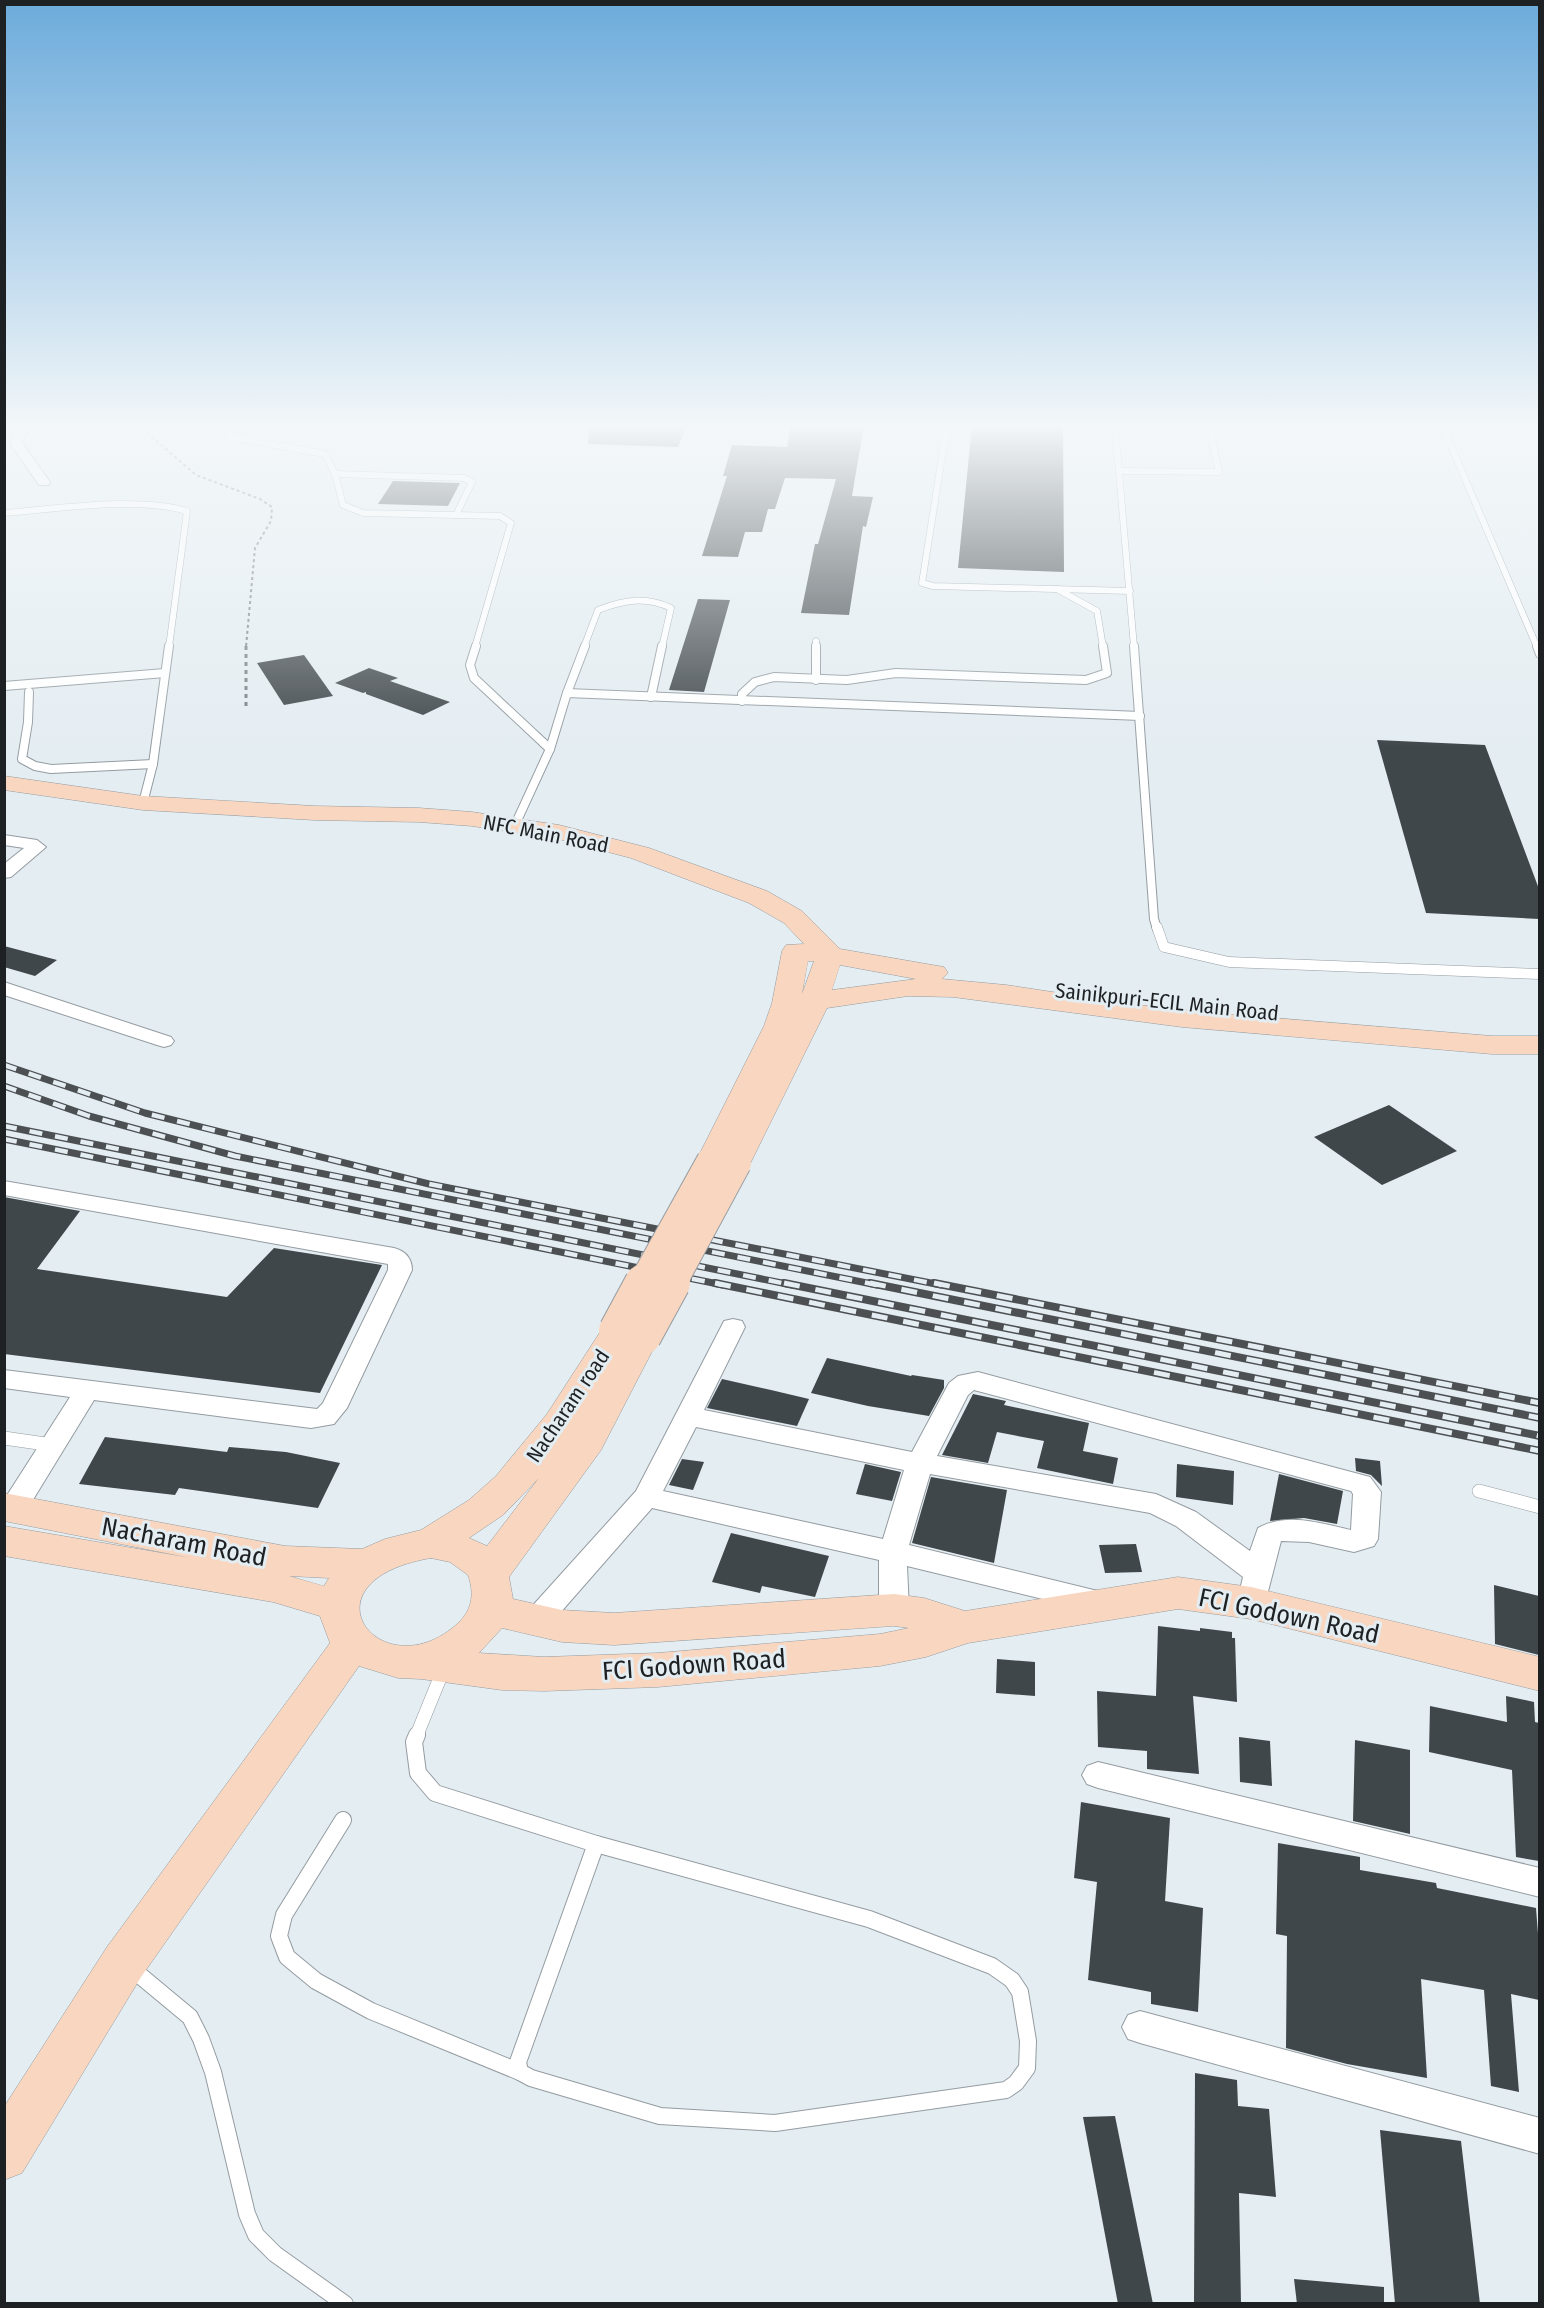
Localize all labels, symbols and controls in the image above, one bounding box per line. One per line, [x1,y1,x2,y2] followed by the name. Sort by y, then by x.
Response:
[481,809,611,859] street label: NFC Main Road
[1054,977,1280,1027] street label: Sainikpuri-ECIL Main Road
[521,1345,615,1467] street label: Nacharam road
[99,1511,269,1573] street label: Nacharam Road
[1196,1582,1382,1650] street label: FCI Godown Road
[601,1643,787,1687] street label: FCI Godown Road

